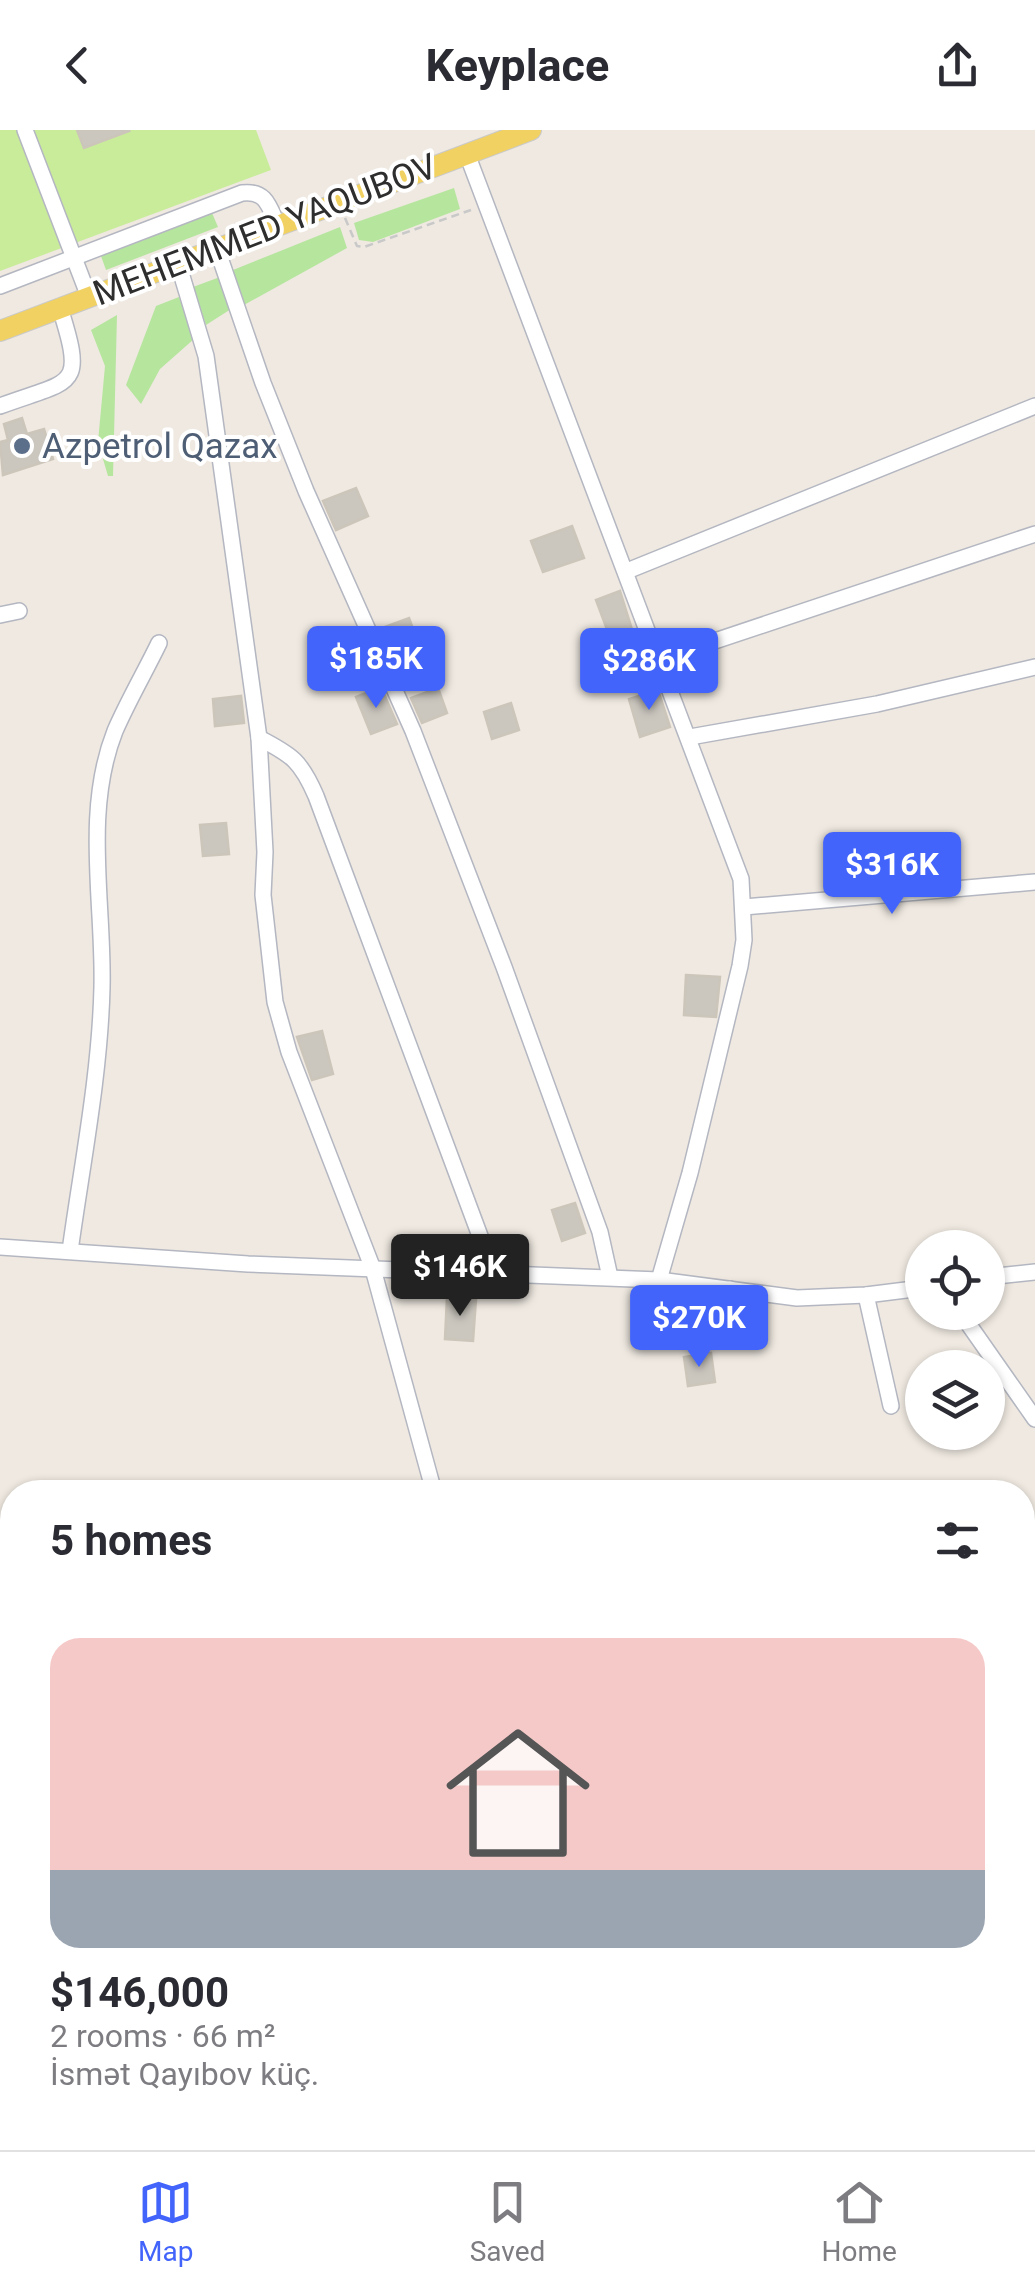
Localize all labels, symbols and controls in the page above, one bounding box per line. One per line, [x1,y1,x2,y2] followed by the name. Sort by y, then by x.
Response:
[50,38,105,93] icon: back
[930,38,985,93] icon: share
[426,39,609,92] text: Keyplace
[87,146,443,314] street label: MEHEMMED YAQUBOV
[42,426,278,467] place label: Azpetrol Qazax
[11,435,33,457] marker: Azpetrol Qazax
[306,626,446,711] pin: $185K
[579,628,719,713] pin: $286K
[329,639,423,677] text: $185K
[602,641,696,679] text: $286K
[822,832,962,917] pin: $316K
[845,845,939,883] text: $316K
[905,1230,1005,1450] map controls
[905,1230,1005,1330] button: locate
[390,1234,530,1319] pin: $146K
[413,1247,507,1285] text: $146K
[629,1285,769,1370] pin: $270K
[652,1298,746,1336] text: $270K
[905,1350,1005,1450] button: layers
[930,1513,985,1568] icon: filters
[50,1516,212,1565] text: 5 homes
[428,1703,608,1883] icon: home
[50,1968,229,2017] text: $146,000
[50,2017,275,2055] text: 2 rooms · 66 m²
[50,2055,319,2093] text: İsmət Qayıbov küç.
[138,2175,193,2268] tab: Map
[470,2175,545,2268] tab: Saved
[822,2175,897,2268] tab: Home

